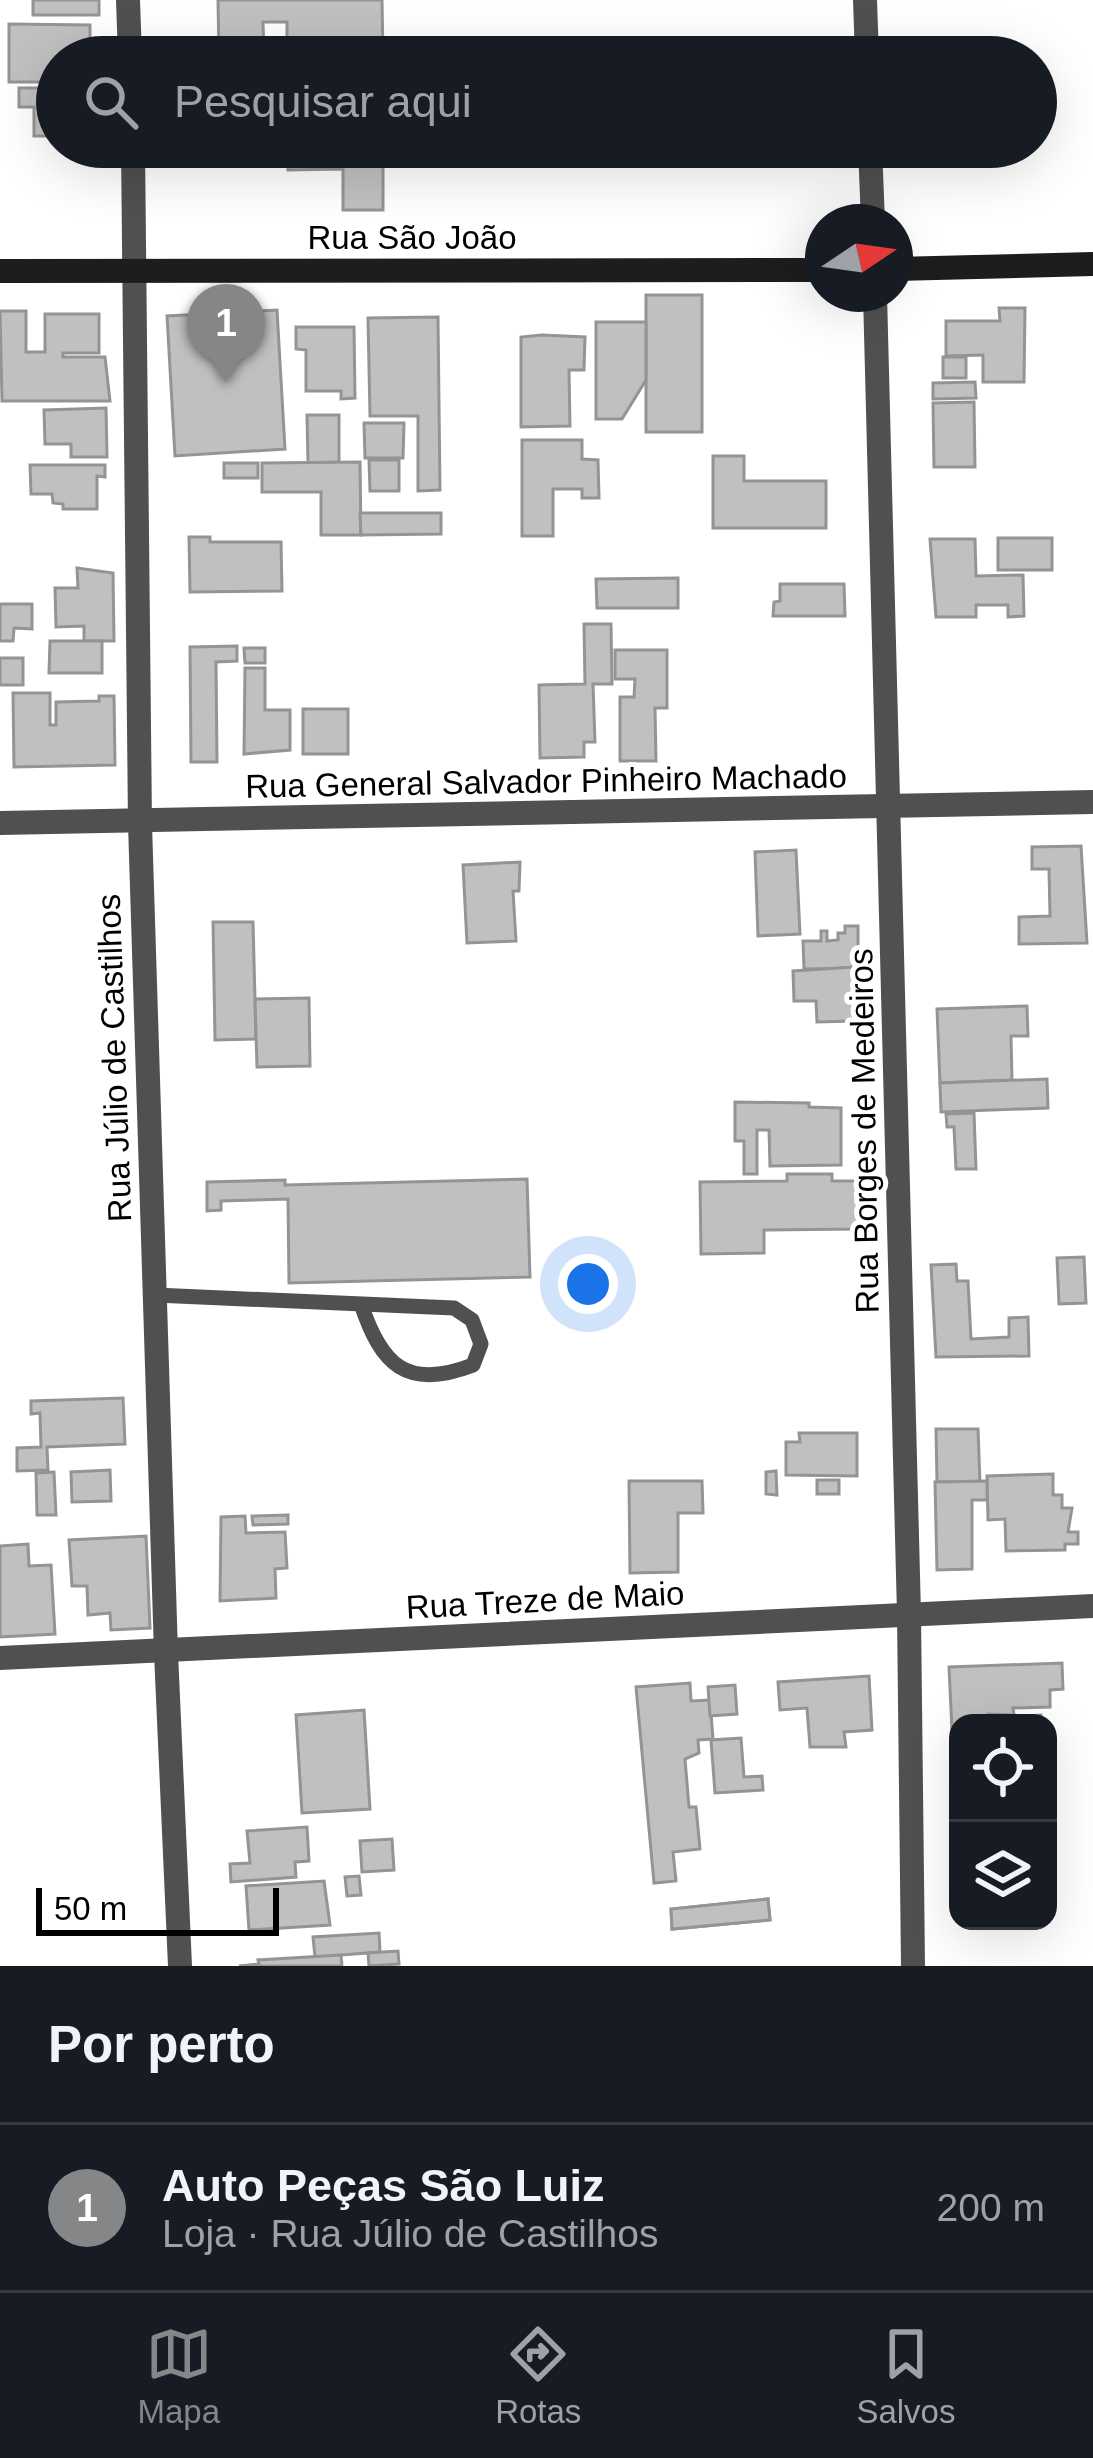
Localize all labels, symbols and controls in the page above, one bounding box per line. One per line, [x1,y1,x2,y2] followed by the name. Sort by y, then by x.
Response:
[36,36,1057,168] search box
[78,69,144,135] icon: search
[174,76,472,127] text: Pesquisar aqui
[805,204,913,312] north arrow
[307,219,517,256] street label: Rua São João
[187,284,265,383] pin: 1
[245,757,847,805] street label: Rua General Salvador Pinheiro Machado
[90,893,138,1223] street label: Rua Júlio de Castilhos
[842,948,886,1314] street label: Rua Borges de Medeiros
[558,1254,618,1314] your location
[405,1574,685,1626] street label: Rua Treze de Maio
[949,1714,1057,1930] map controls
[949,1714,1057,1822] button: locate
[949,1822,1057,1930] button: layers
[36,1882,279,1935] scale bar
[54,1890,127,1927] text: 50 m
[48,2016,275,2073] text: Por perto
[162,2160,605,2211] text: Auto Peças São Luiz
[76,2186,98,2229] text: 1
[937,2186,1045,2229] text: 200 m
[162,2212,658,2255] text: Loja · Rua Júlio de Castilhos
[138,2321,220,2431] tab: Mapa
[495,2321,581,2431] tab: Rotas
[856,2321,955,2431] tab: Salvos

